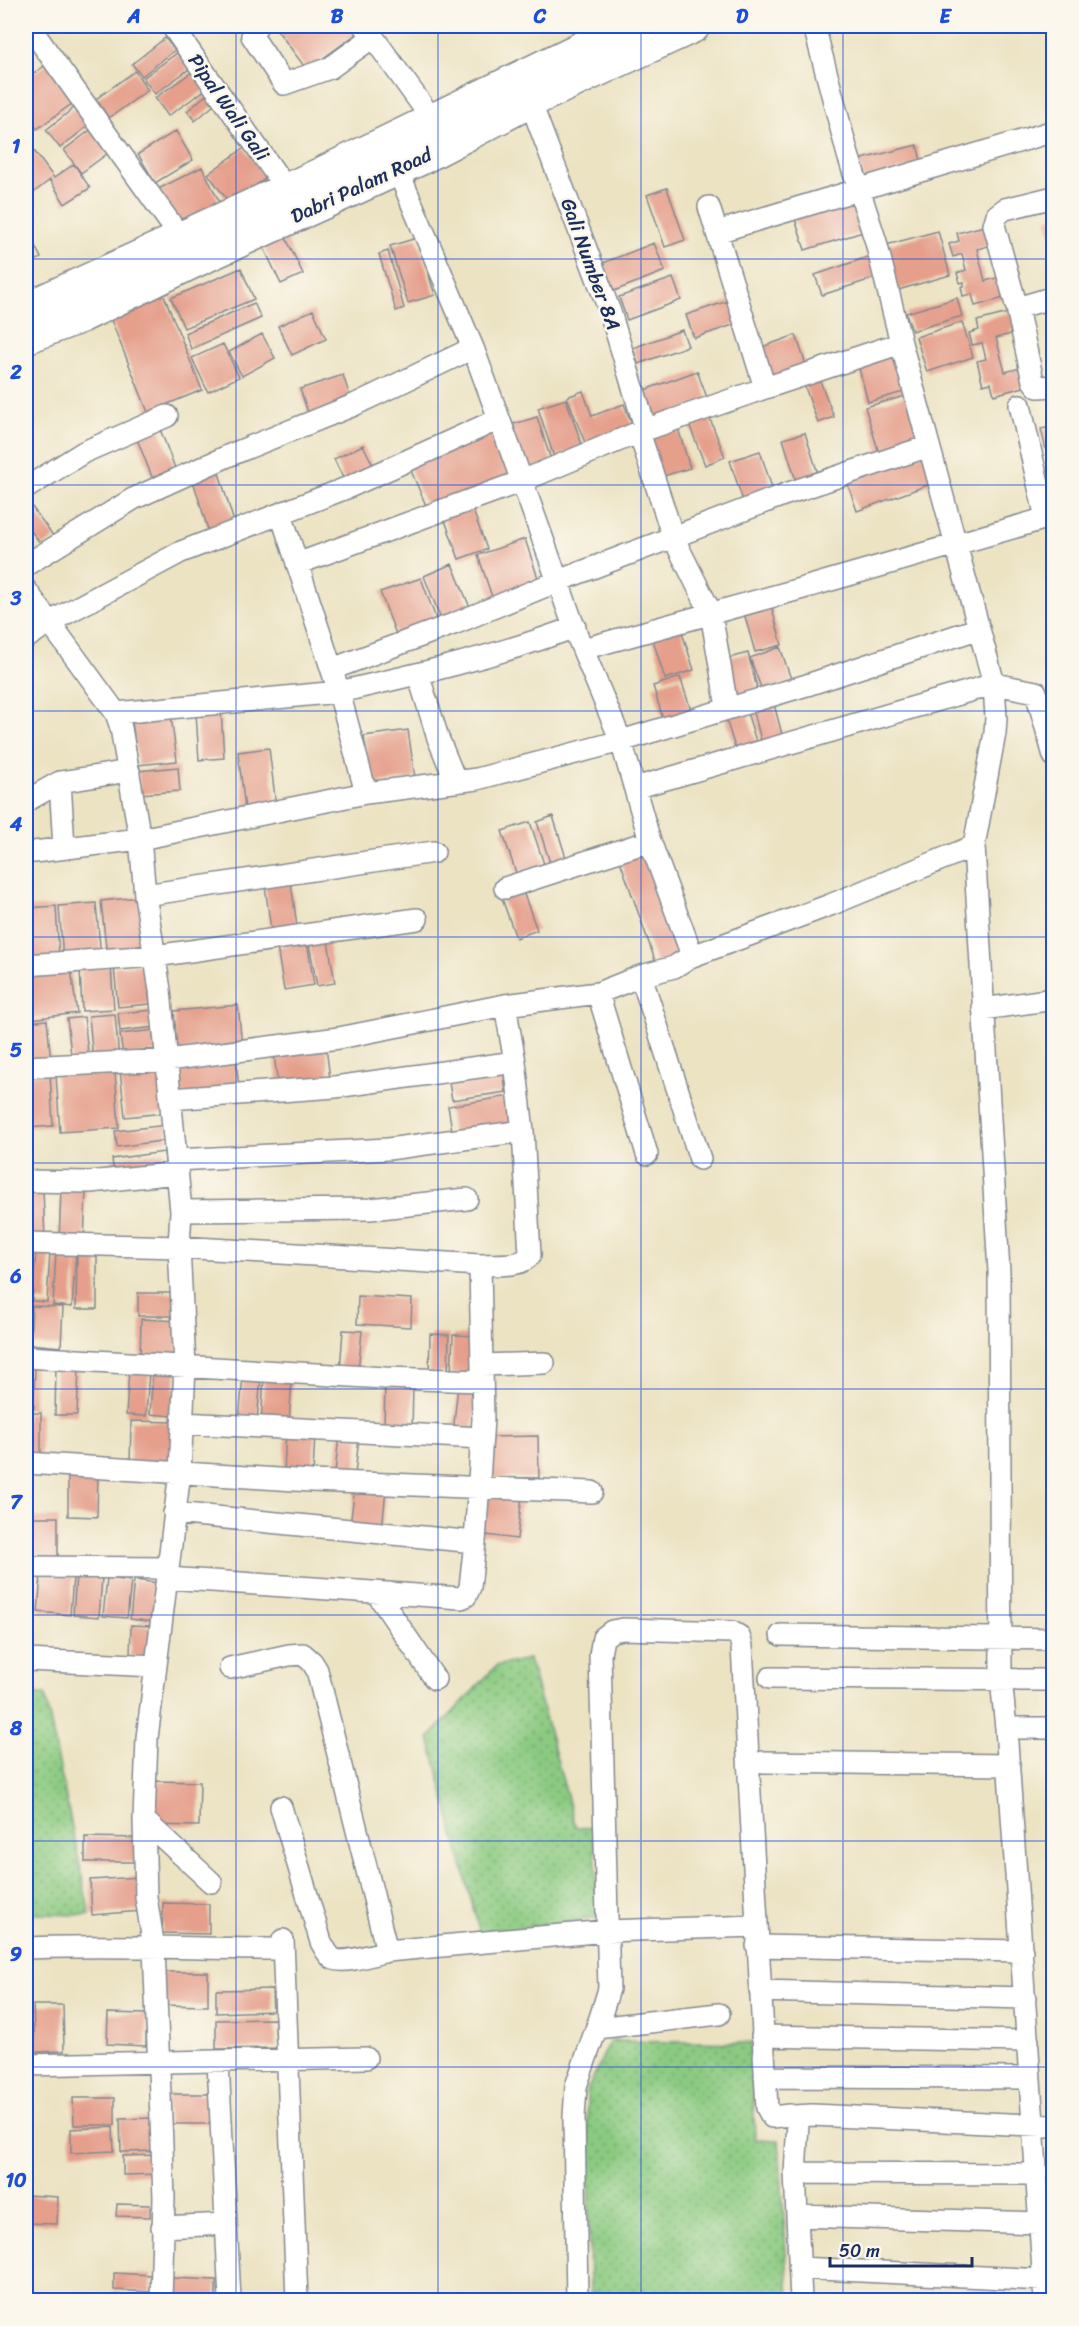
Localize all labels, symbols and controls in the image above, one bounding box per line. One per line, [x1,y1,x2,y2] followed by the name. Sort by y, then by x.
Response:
[126,0,141,34] text: A
[331,0,344,34] text: B
[533,0,547,34] text: C
[736,0,749,34] text: D
[939,0,952,34] text: E
[178,46,279,169] street label: Pipal Wali Gali
[12,129,21,164] text: 1
[285,137,439,234] street label: Dabri Palam Road
[550,193,631,335] street label: Gali Number 8A
[9,355,22,390] text: 2
[10,581,22,616] text: 3
[9,807,23,842] text: 4
[10,1033,22,1068] text: 5
[9,1259,22,1294] text: 6
[10,1485,23,1520] text: 7
[9,1711,23,1746] text: 8
[10,1937,22,1972] text: 9
[5,2163,27,2198] text: 10
[830,2230,972,2268] scale bar
[839,2235,880,2267] text: 50 m

